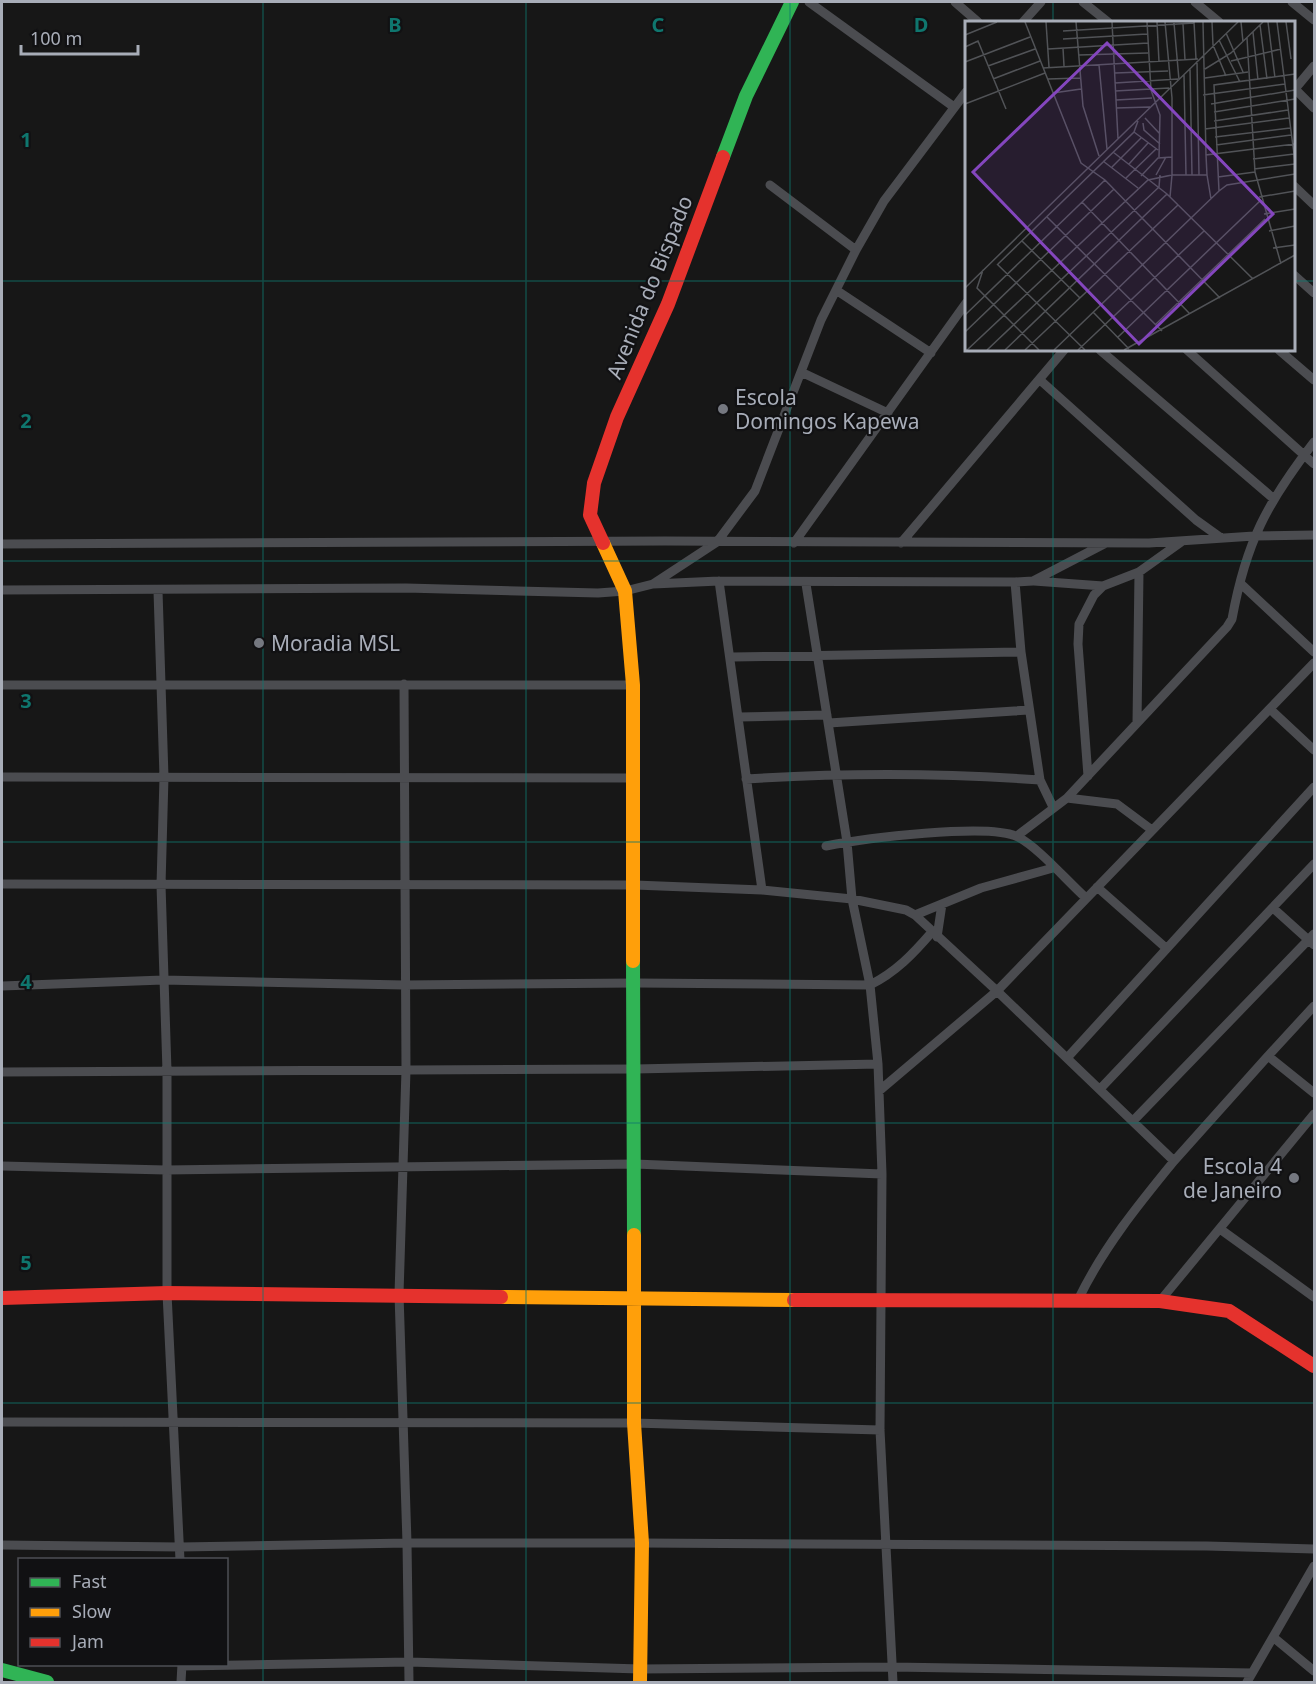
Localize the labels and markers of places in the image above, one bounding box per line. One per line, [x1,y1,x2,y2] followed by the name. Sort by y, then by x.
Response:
[735,383,920,435] place label: Escola Domingos Kapewa
[716,402,730,416] marker: Escola Domingos Kapewa
[271,629,400,657] place label: Moradia MSL
[252,636,266,650] marker: Moradia MSL
[1183,1152,1282,1204] place label: Escola 4 de Janeiro
[1287,1171,1301,1185] marker: Escola 4 de Janeiro

